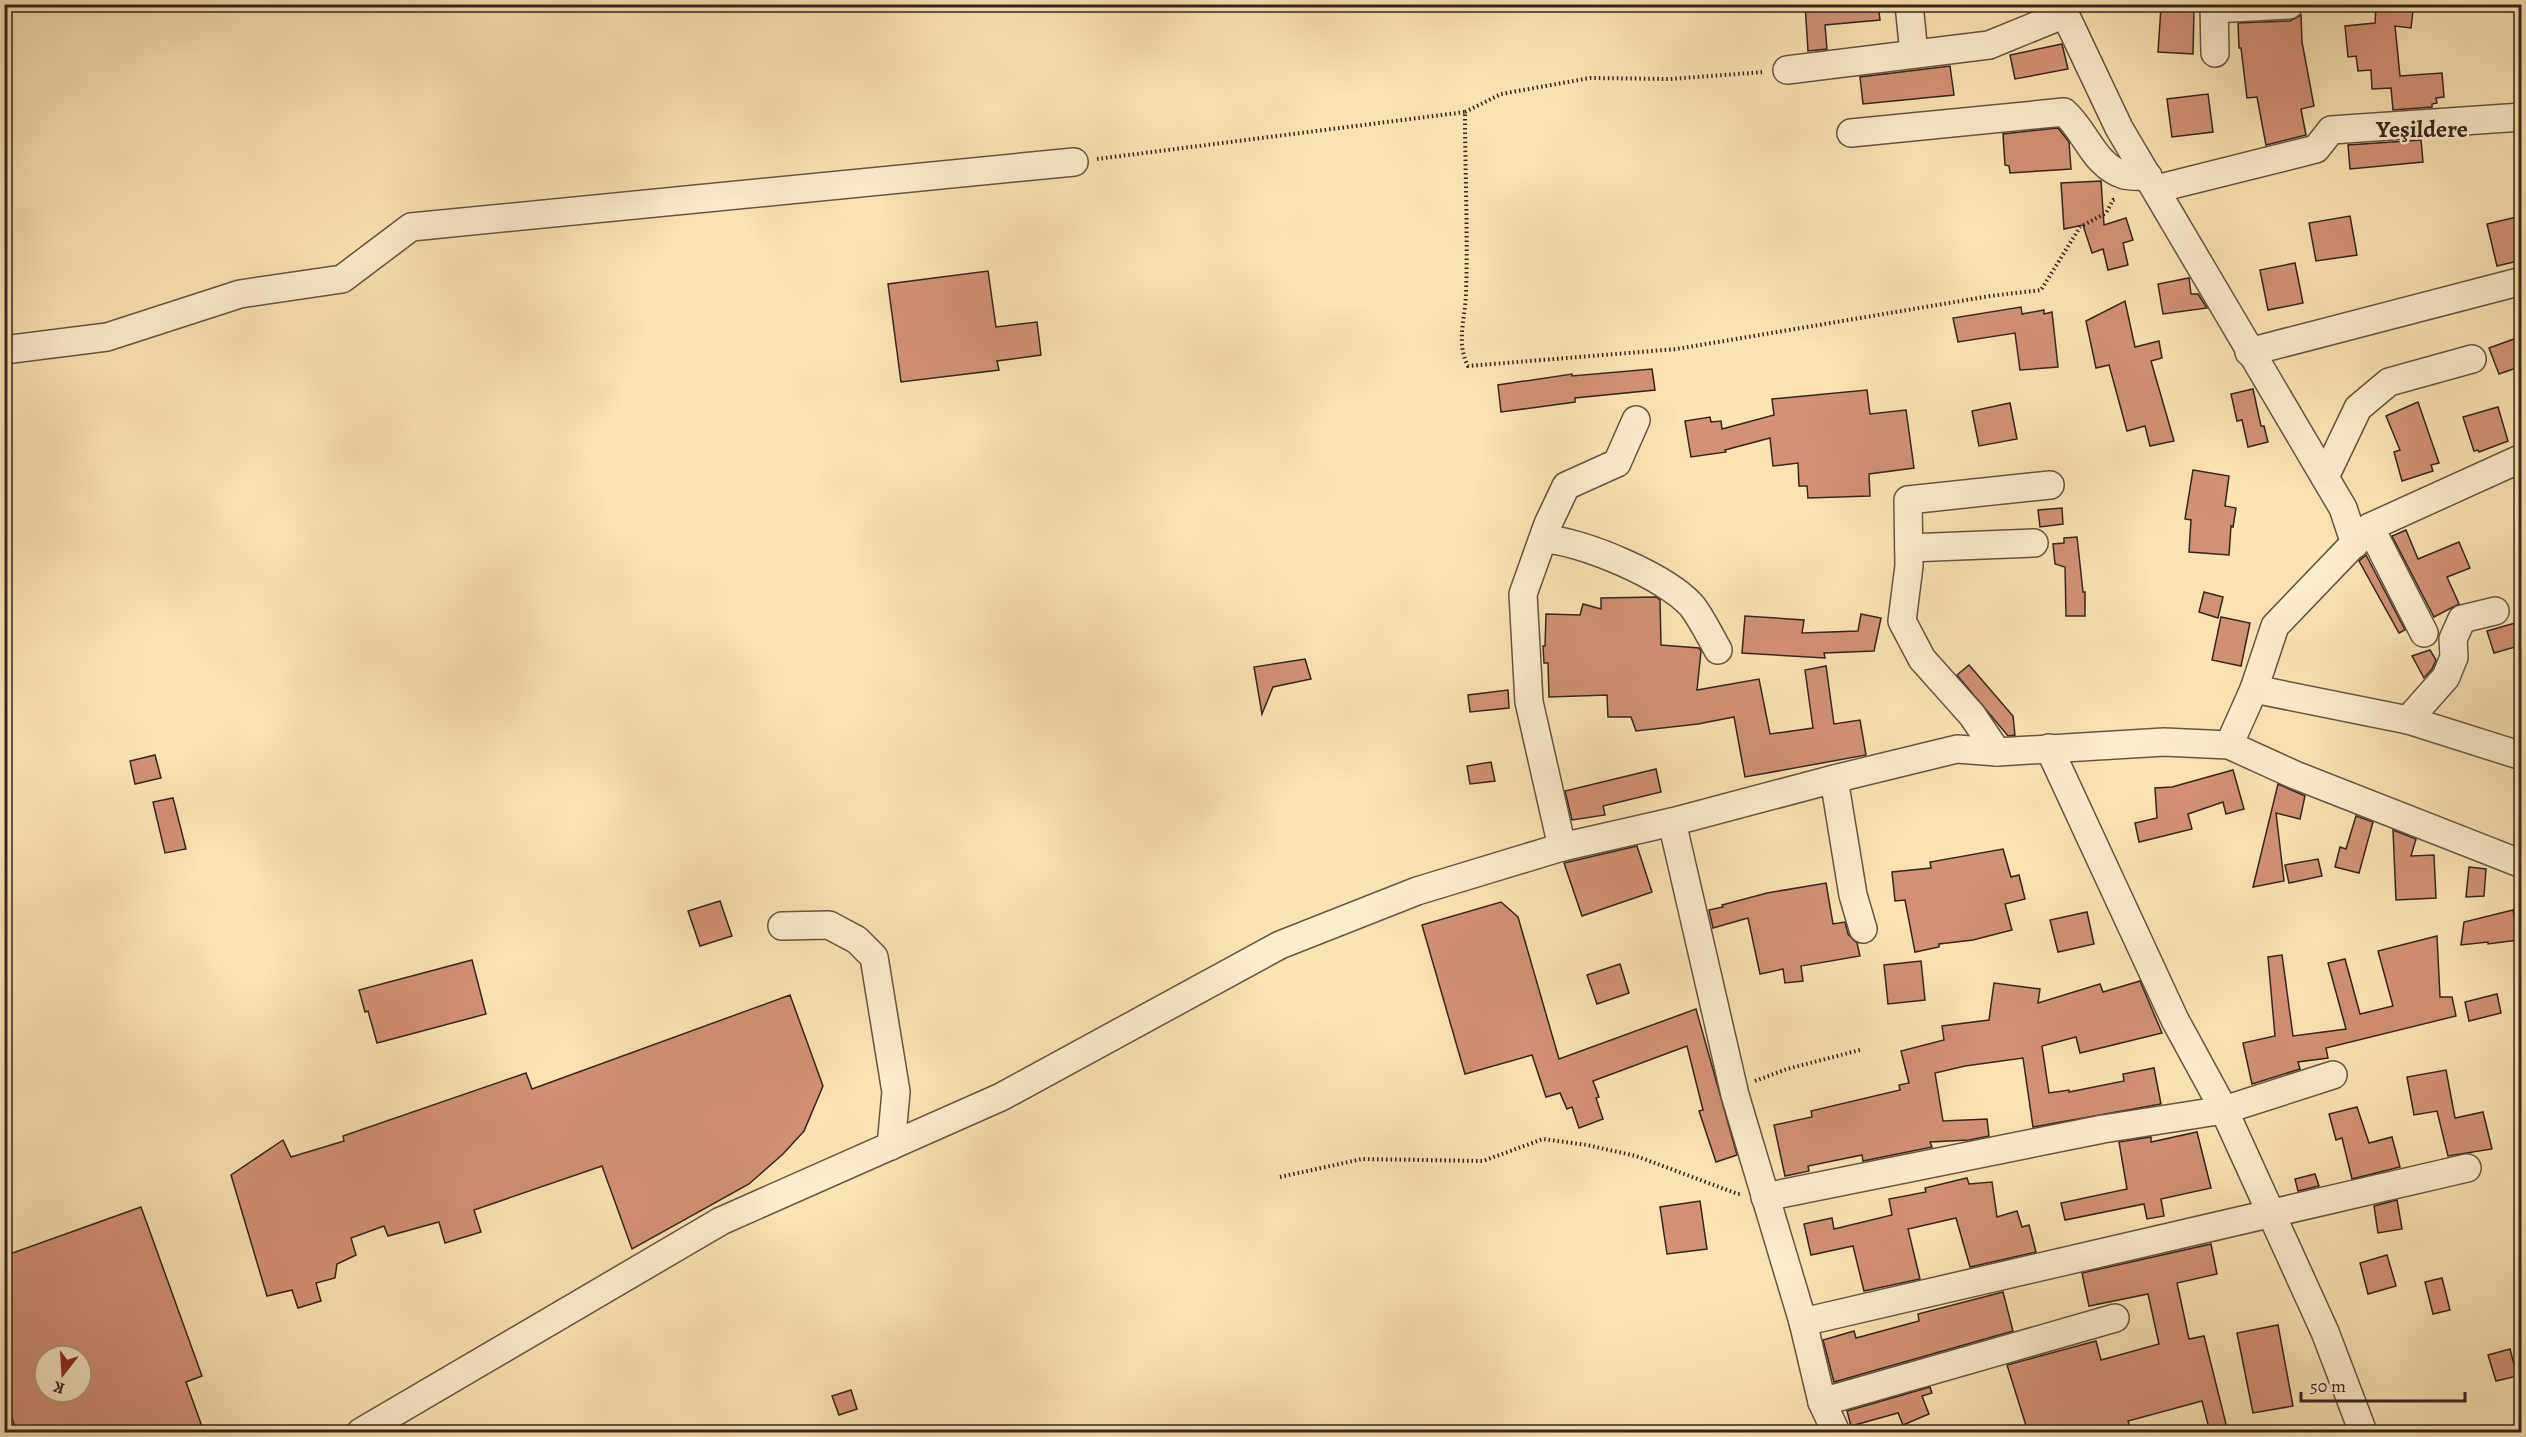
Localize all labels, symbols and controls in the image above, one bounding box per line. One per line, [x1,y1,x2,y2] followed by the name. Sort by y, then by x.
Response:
[2375,113,2468,145] district label: Yeşildere
[33,1344,93,1404] north arrow
[2301,1365,2464,1403] scale bar
[2310,1374,2346,1398] text: 50 m
[50,1375,67,1399] text: K

